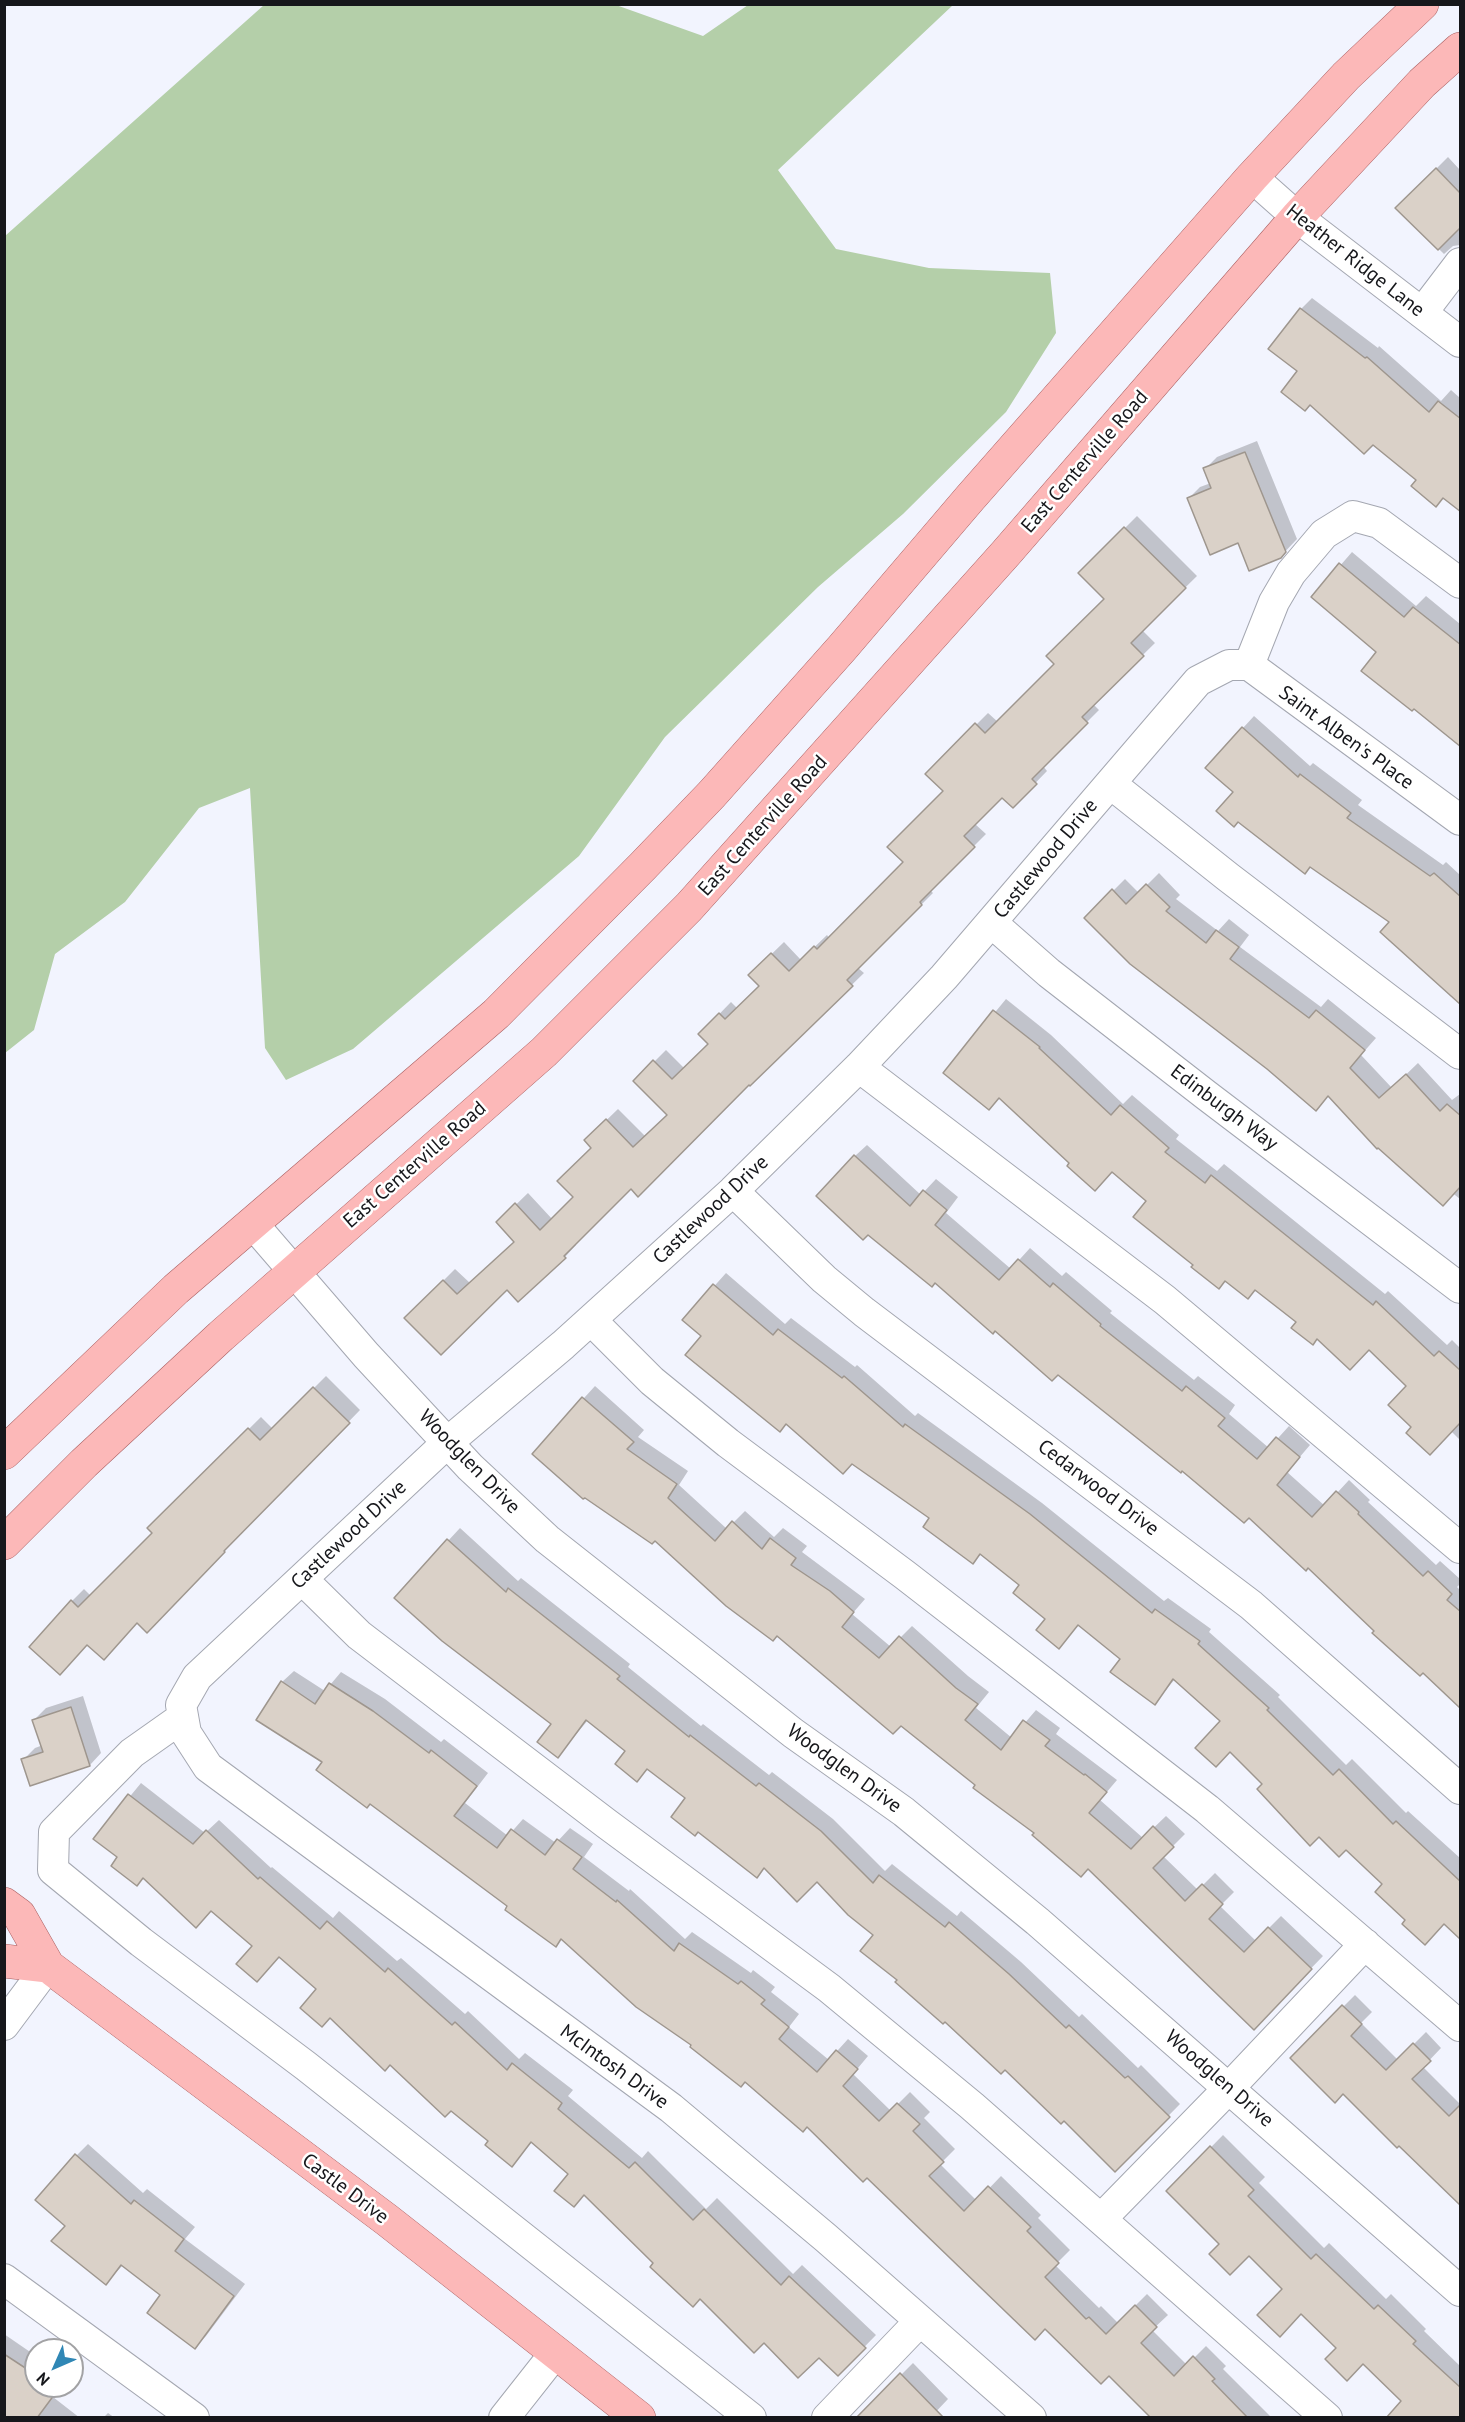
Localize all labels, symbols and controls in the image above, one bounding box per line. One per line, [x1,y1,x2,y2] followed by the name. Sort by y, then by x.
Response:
[1281,200,1429,322] street label: Heather Ridge Lane
[1017,386,1153,538] street label: East Centerville Road
[1274,681,1418,795] street label: Saint Alben's Place
[694,751,832,901] street label: East Centerville Road
[989,794,1103,924] street label: Castlewood Drive
[1166,1060,1282,1156] street label: Edinburgh Way
[339,1097,491,1233] street label: East Centerville Road
[648,1150,774,1270] street label: Castlewood Drive
[413,1405,525,1519] street label: Woodglen Drive
[1033,1435,1163,1541] street label: Cedarwood Drive
[286,1475,412,1595] street label: Castlewood Drive
[782,1719,906,1819] street label: Woodglen Drive
[555,2020,673,2114] street label: McIntosh Drive
[1160,2025,1278,2133] street label: Woodglen Drive
[297,2149,393,2229] street label: Castle Drive
[24,2338,84,2398] north arrow
[32,2369,53,2390] text: N

